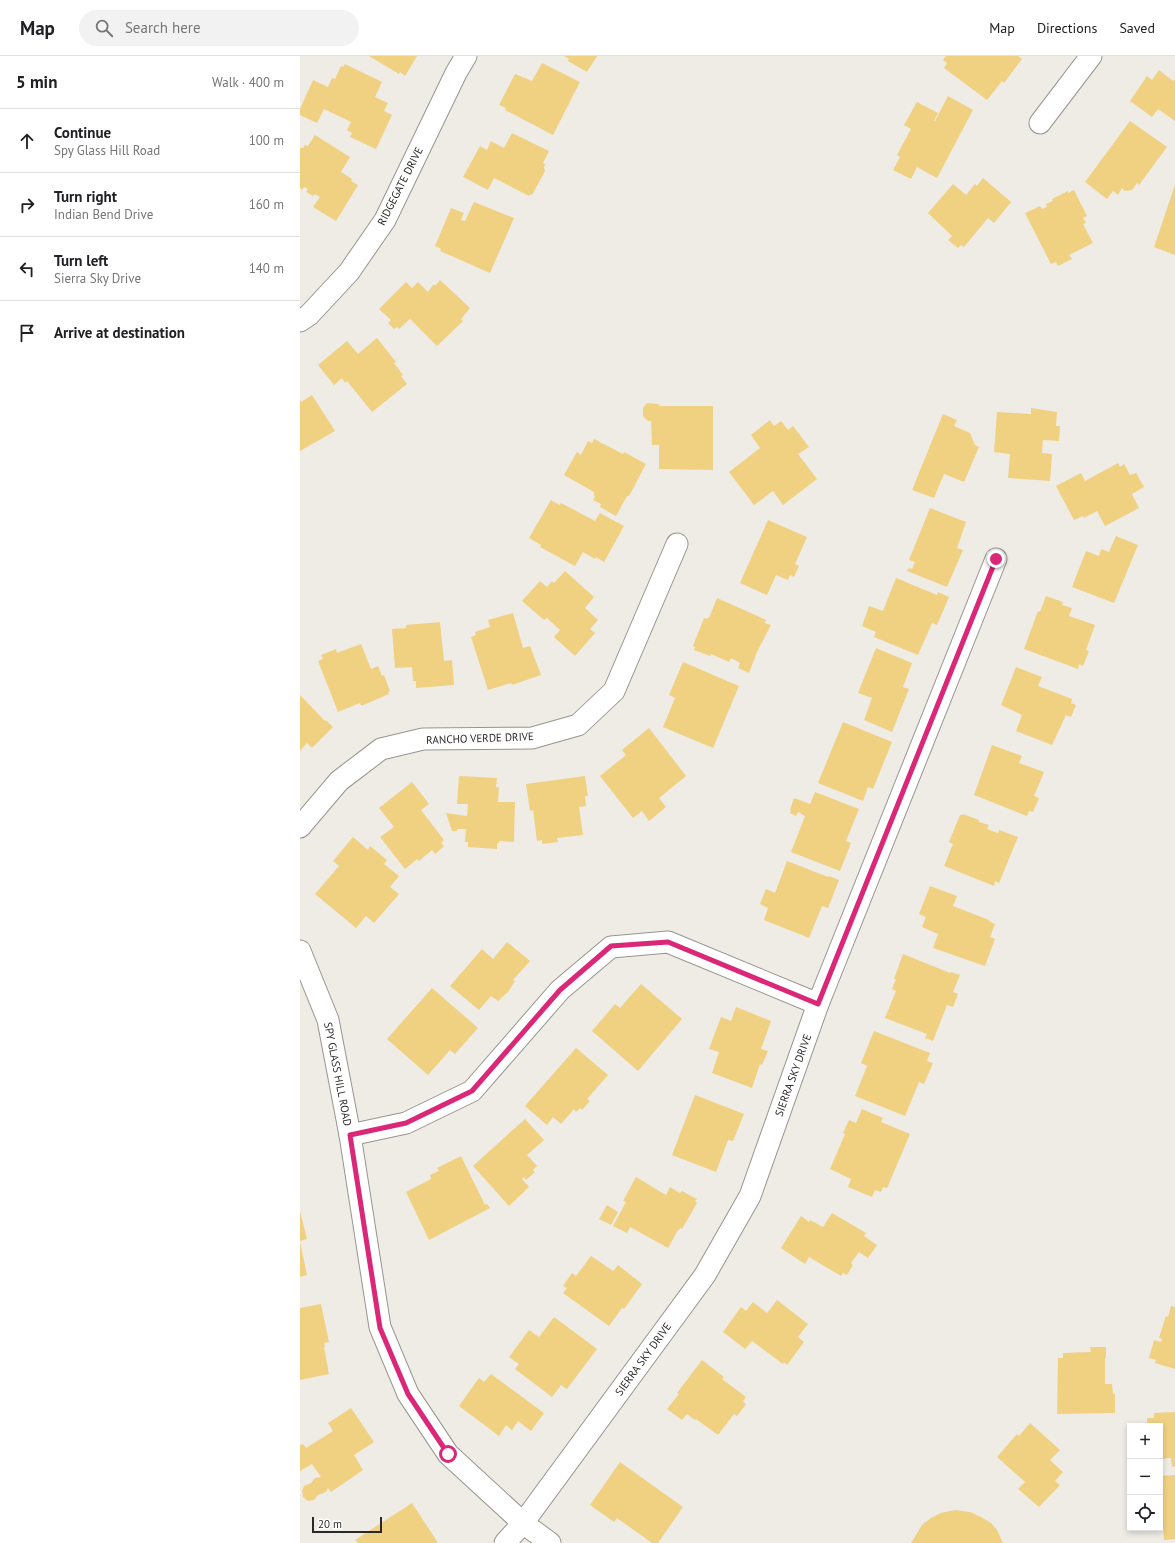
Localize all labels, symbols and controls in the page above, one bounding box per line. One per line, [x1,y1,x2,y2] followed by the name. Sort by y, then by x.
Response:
[79,10,359,46] search box
[20,16,55,40] text: Map
[93,17,115,39] icon: search
[125,18,201,37] text: Search here
[989,19,1015,37] text: Map
[1037,19,1097,37] text: Directions
[1119,19,1155,37] text: Saved
[16,71,57,93] text: 5 min
[212,74,284,91] text: Walk · 400 m
[54,123,111,142] text: Continue
[16,130,38,152] icon: ahead
[249,132,284,149] text: 100 m
[54,142,160,159] text: Spy Glass Hill Road
[374,144,426,228] street label: RIDGEGATE DRIVE
[54,187,117,206] text: Turn right
[16,194,38,216] icon: right
[249,196,284,213] text: 160 m
[54,206,153,223] text: Indian Bend Drive
[54,251,108,270] text: Turn left
[16,258,38,280] icon: left
[249,260,284,277] text: 140 m
[54,270,141,287] text: Sierra Sky Drive
[16,322,38,344] icon: arrive
[54,323,185,342] text: Arrive at destination
[987,550,1005,568] route end
[426,729,534,747] street label: RANCHO VERDE DRIVE
[321,1021,355,1127] street label: SPY GLASS HILL ROAD
[772,1032,814,1118] street label: SIERRA SKY DRIVE
[612,1320,674,1398] street label: SIERRA SKY DRIVE
[1127,1423,1163,1531] map controls
[1127,1423,1163,1459] button: +
[439,1445,457,1463] route start
[1127,1459,1163,1495] button: −
[1127,1495,1163,1531] button: locate
[312,1515,382,1534] scale bar
[318,1517,342,1531] text: 20 m

